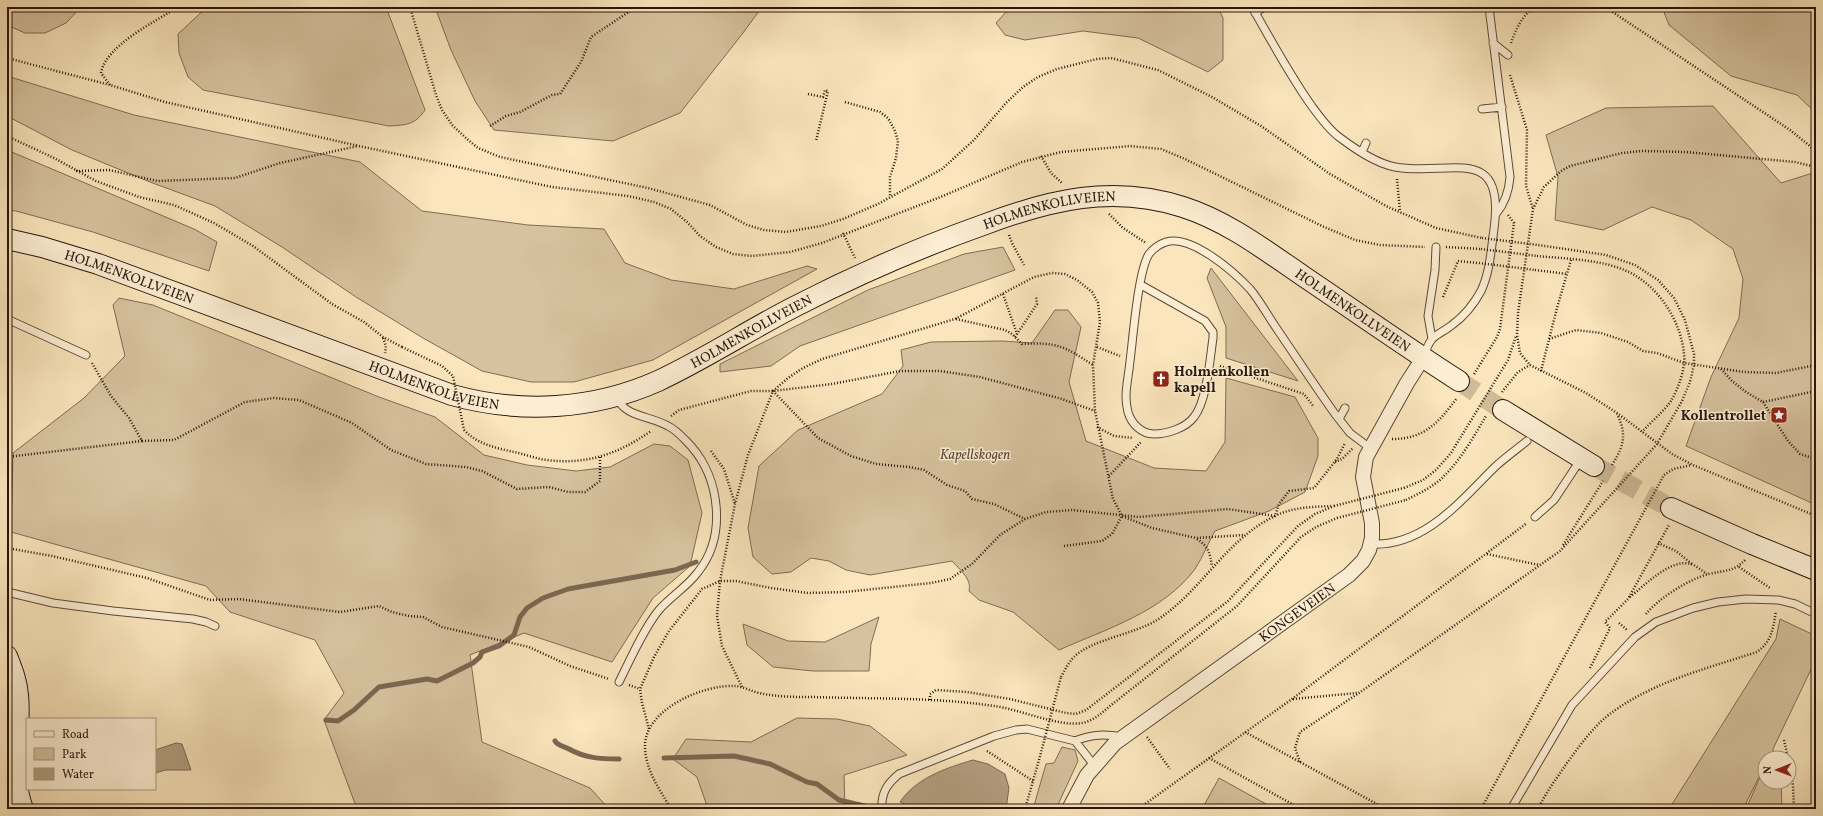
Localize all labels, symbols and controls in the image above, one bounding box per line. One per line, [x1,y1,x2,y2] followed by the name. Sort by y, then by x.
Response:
[981,188,1116,235] street label: HOLMENKOLLVEIEN
[62,246,196,310] street label: HOLMENKOLLVEIEN
[1291,265,1414,357] street label: HOLMENKOLLVEIEN
[688,291,816,374] street label: HOLMENKOLLVEIEN
[366,357,500,415] street label: HOLMENKOLLVEIEN
[1174,363,1269,398] place label: Holmenkollen kapell
[1151,369,1171,389] church icon: Holmenkollen kapell
[1769,405,1789,425] place icon: Kollentrollet
[1681,407,1766,426] place label: Kollentrollet
[940,446,1010,465] park label: Kapellskogen
[1256,580,1340,648] street label: KONGEVEIEN
[26,718,156,790] legend
[62,727,89,743] text: Road
[62,747,87,763] text: Park
[1757,750,1797,790] north arrow
[1761,766,1776,774] text: N
[62,767,94,783] text: Water

